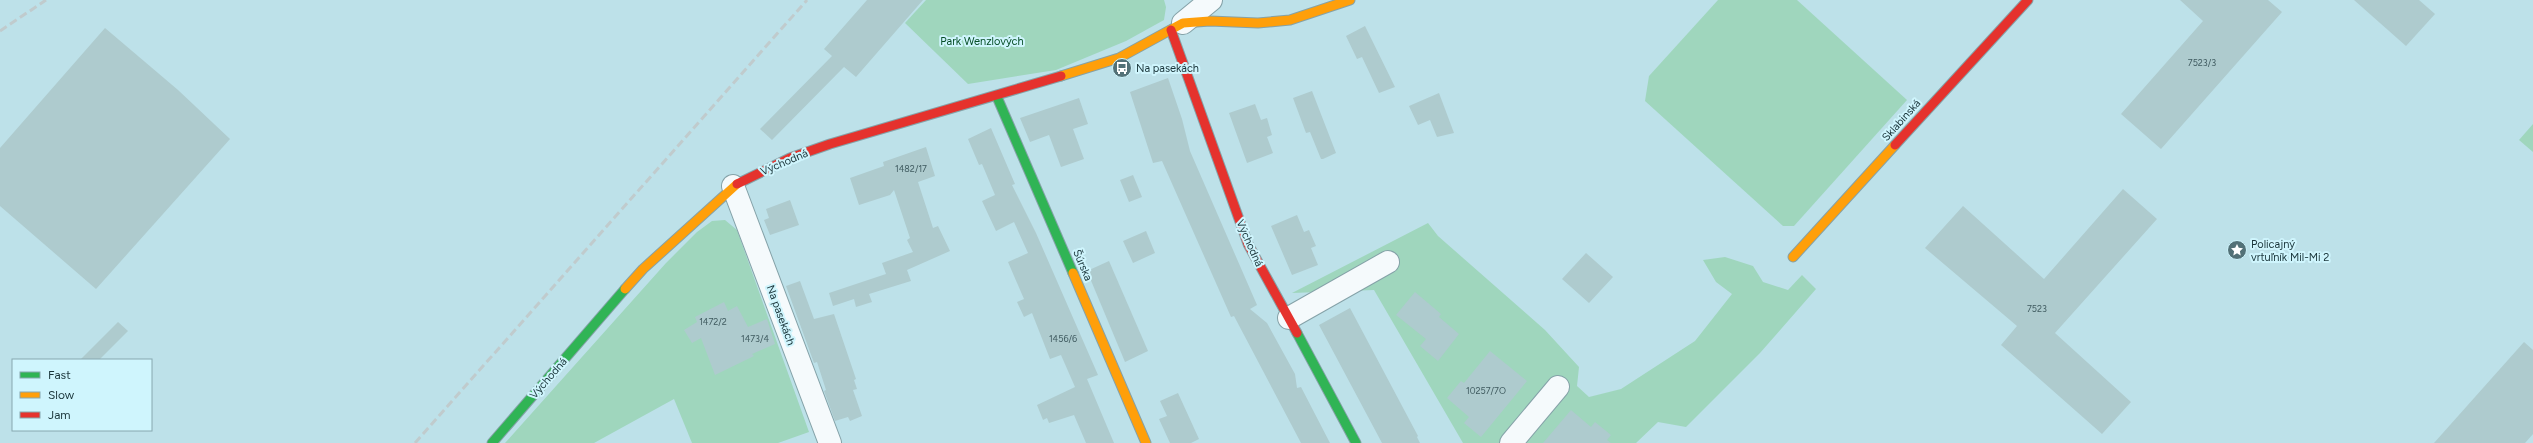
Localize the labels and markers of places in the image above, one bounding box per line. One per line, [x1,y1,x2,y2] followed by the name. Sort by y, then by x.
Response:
[1111,57,1133,79] bus stop icon: Na pasekách
[1136,62,1199,75] place label: Na pasekách
[2251,238,2330,264] place label: Policajný vrtuľník Mil-Mi 2
[2226,239,2248,261] place icon: Policajný vrtuľník Mil-Mi 2

